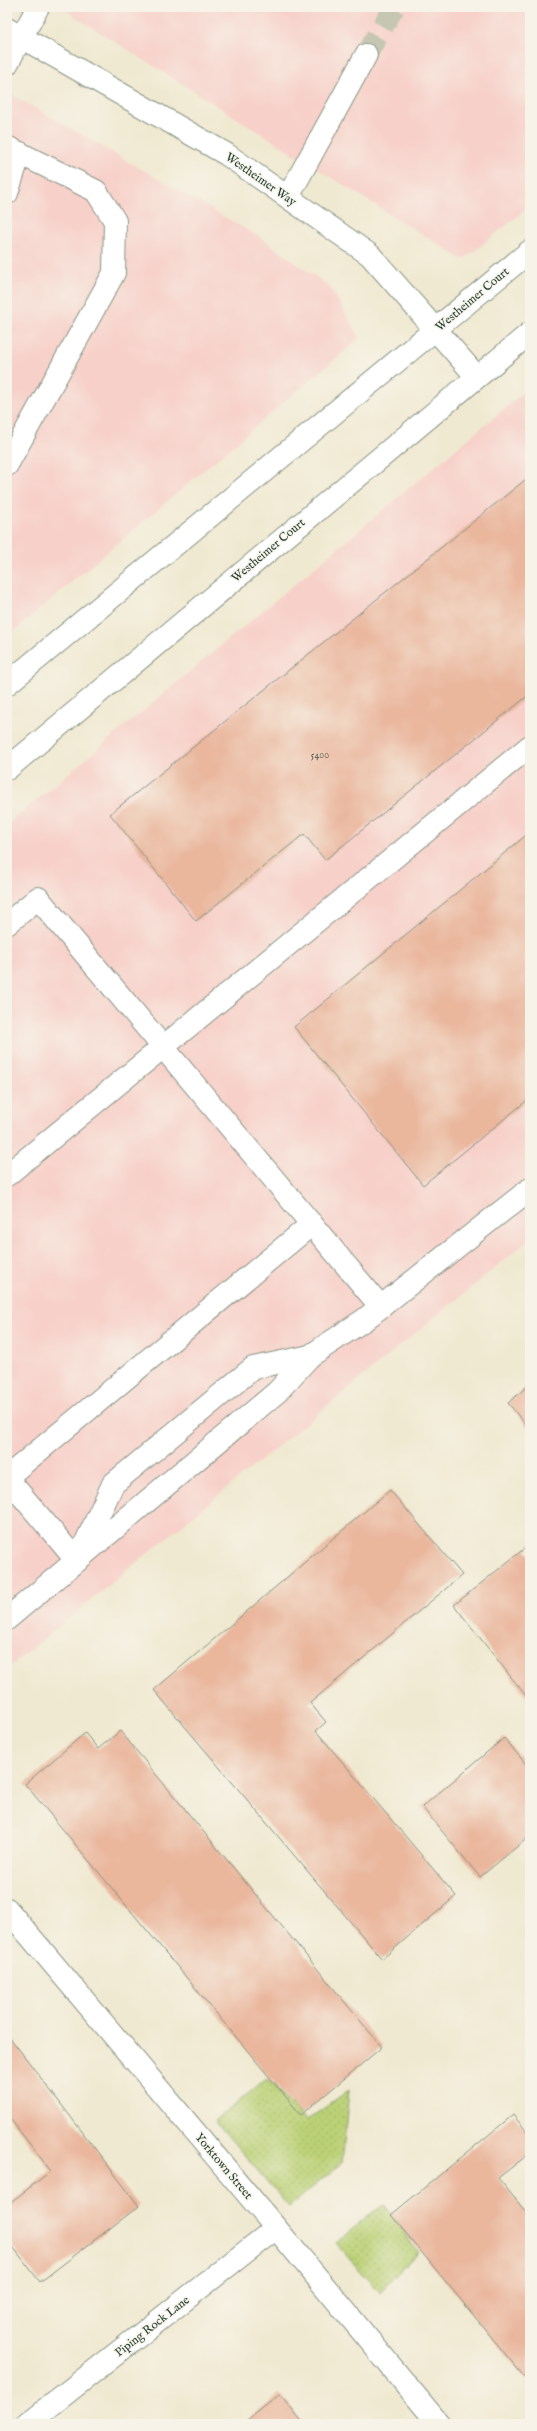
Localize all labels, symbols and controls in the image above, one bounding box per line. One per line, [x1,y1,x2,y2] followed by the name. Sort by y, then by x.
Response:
[222,149,299,209] street label: Westheimer Way
[433,264,512,334] street label: Westheimer Court
[229,515,308,585] street label: Westheimer Court
[311,749,329,762] house number: 5400
[192,2130,256,2202] street label: Yorktown Street
[112,2292,194,2361] street label: Piping Rock Lane

